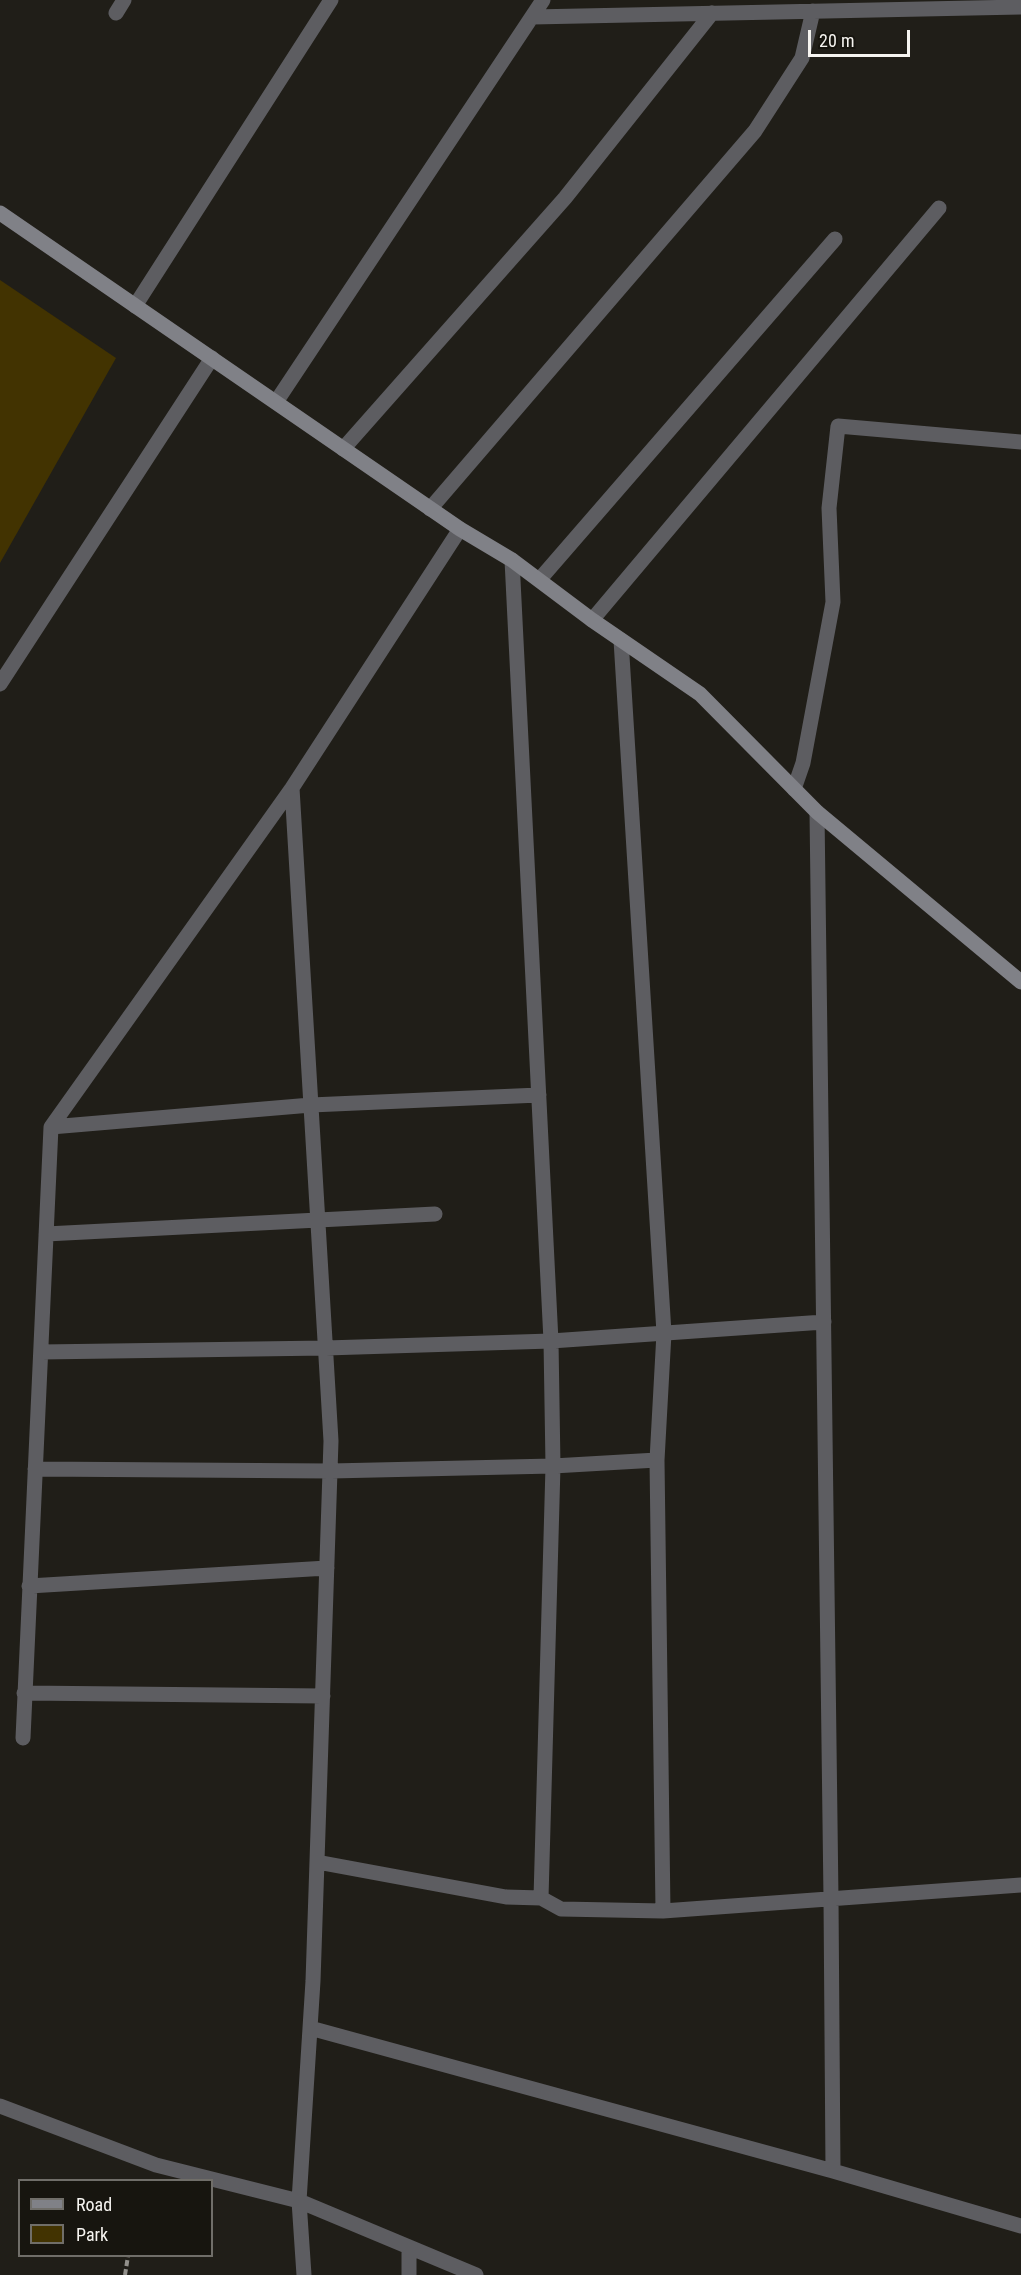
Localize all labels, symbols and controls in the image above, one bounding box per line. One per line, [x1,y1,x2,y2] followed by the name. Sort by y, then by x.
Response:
[811,18,913,56] scale bar
[819,30,854,51] text: 20 m
[18,2179,213,2257] legend
[76,2194,112,2215] text: Road
[76,2224,108,2245] text: Park

